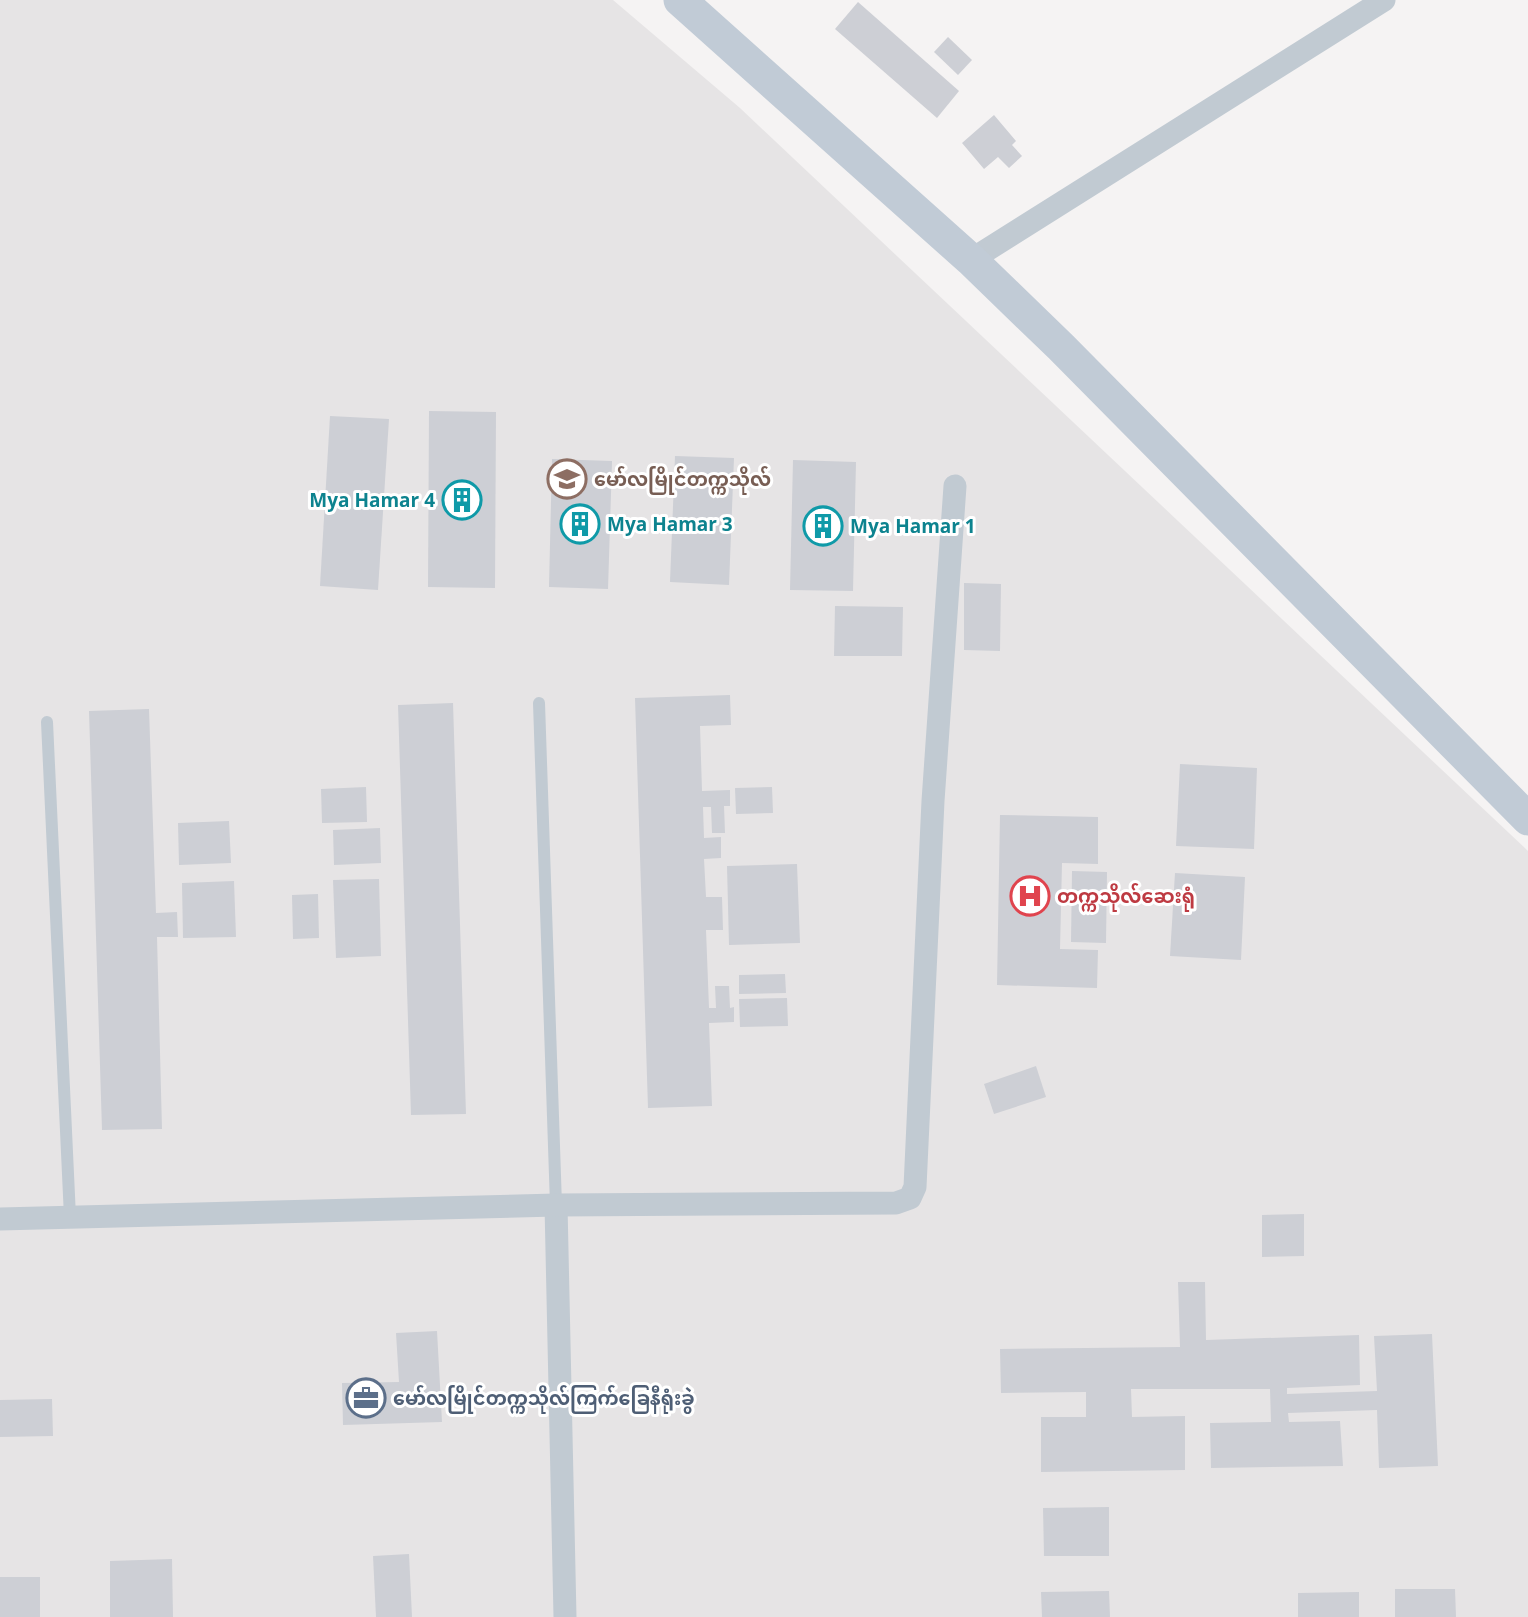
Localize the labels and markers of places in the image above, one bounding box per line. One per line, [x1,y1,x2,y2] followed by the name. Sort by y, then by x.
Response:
[546,458,588,500] school or university icon: မော်လမြိုင်တက္ကသိုလ်
[594,466,771,495] place label: မော်လမြိုင်တက္ကသိုလ်
[441,479,483,521] building icon: Mya Hamar 4
[309,487,435,513] place label: Mya Hamar 4
[559,503,601,545] building icon: Mya Hamar 3
[802,505,844,547] building icon: Mya Hamar 1
[607,511,733,537] place label: Mya Hamar 3
[850,513,976,539] place label: Mya Hamar 1
[1009,875,1051,917] hospital icon: တက္ကသိုလ်ဆေးရုံ
[1057,883,1195,912] place label: တက္ကသိုလ်ဆေးရုံ
[345,1377,387,1419] office icon: မော်လမြိုင်တက္ကသိုလ်ကြက်ခြေနီရုံးခွဲ
[393,1385,695,1414] place label: မော်လမြိုင်တက္ကသိုလ်ကြက်ခြေနီရုံးခွဲ

